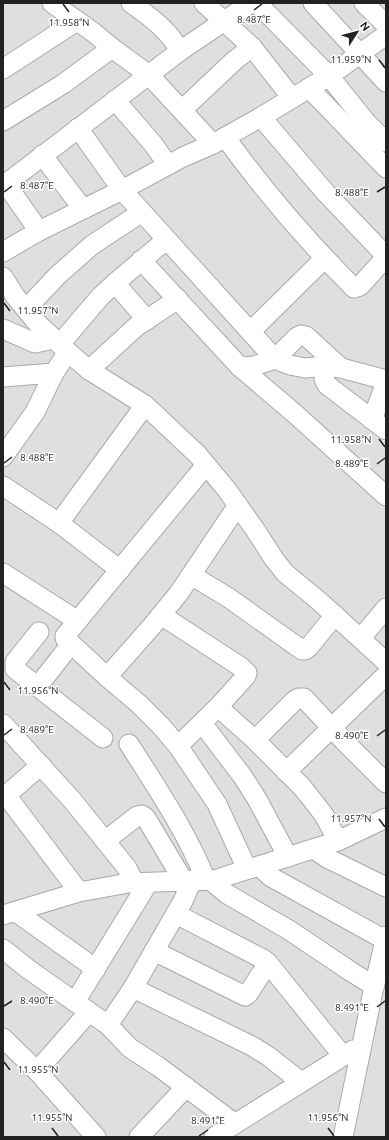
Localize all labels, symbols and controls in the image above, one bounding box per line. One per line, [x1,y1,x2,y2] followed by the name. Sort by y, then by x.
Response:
[337,12,377,52] north arrow
[237,14,271,25] text: 8.487°E
[48,17,90,28] text: 11.958°N
[358,19,372,33] text: N
[330,54,372,65] text: 11.959°N
[20,180,54,191] text: 8.487°E
[335,187,369,198] text: 8.488°E
[17,305,59,316] text: 11.957°N
[330,434,372,445] text: 11.958°N
[20,452,54,463] text: 8.488°E
[335,458,369,469] text: 8.489°E
[17,685,59,696] text: 11.956°N
[20,724,54,735] text: 8.489°E
[335,730,369,741] text: 8.490°E
[330,813,372,824] text: 11.957°N
[20,995,54,1006] text: 8.490°E
[335,1002,369,1013] text: 8.491°E
[17,1064,59,1075] text: 11.955°N
[31,1112,73,1123] text: 11.955°N
[307,1112,349,1123] text: 11.956°N
[191,1115,225,1126] text: 8.491°E

